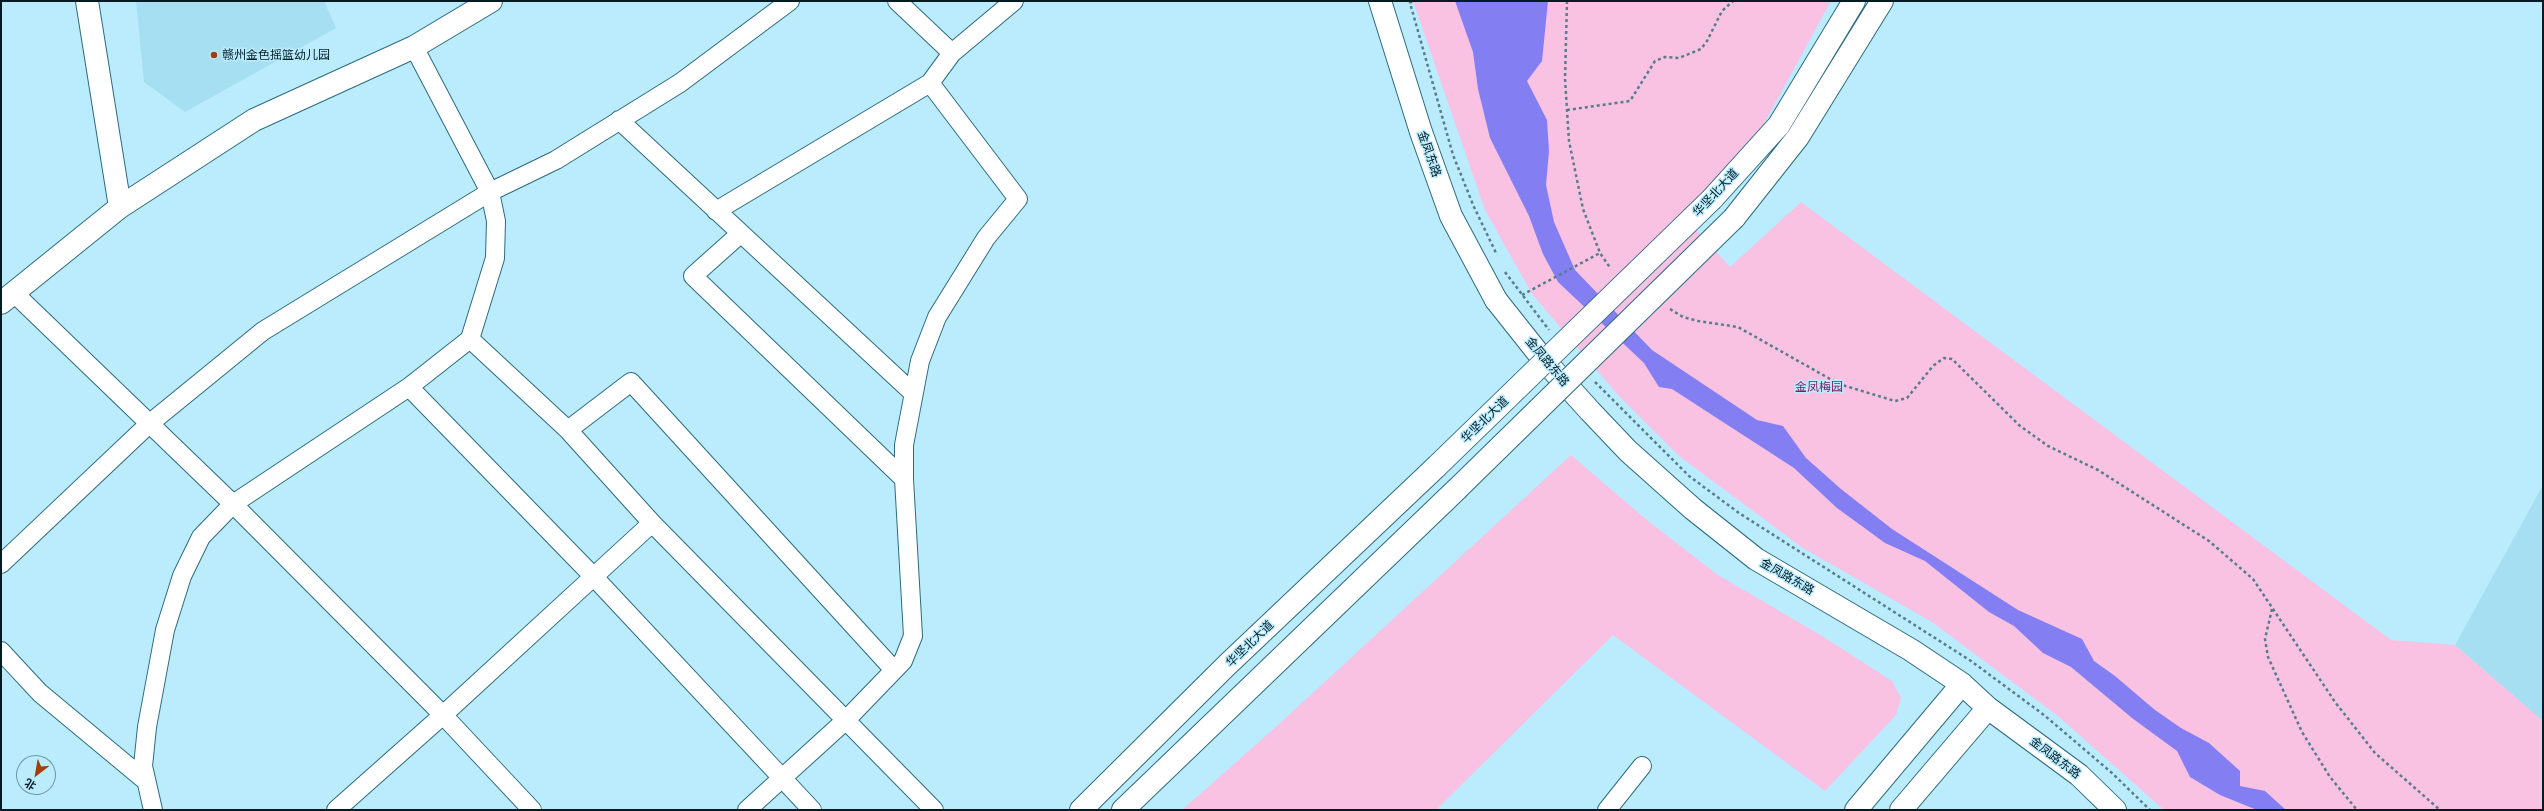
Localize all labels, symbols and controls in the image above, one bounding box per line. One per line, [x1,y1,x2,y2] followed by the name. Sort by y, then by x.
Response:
[222,48,330,62] place label: 赣州金色摇篮幼儿园
[209,50,219,60] marker: 赣州金色摇篮幼儿园
[1414,129,1444,179] street label: 金凤东路
[1690,166,1742,220] street label: 华坚北大道
[1522,334,1572,390] street label: 金凤路东路
[1795,380,1843,394] park label: 金凤梅园
[1458,394,1512,446] street label: 华坚北大道
[1757,556,1817,598] street label: 金凤路东路
[1223,618,1277,670] street label: 华坚北大道
[2027,734,2083,782] street label: 金凤路东路
[16,755,56,795] north arrow
[22,776,39,793] text: 北

